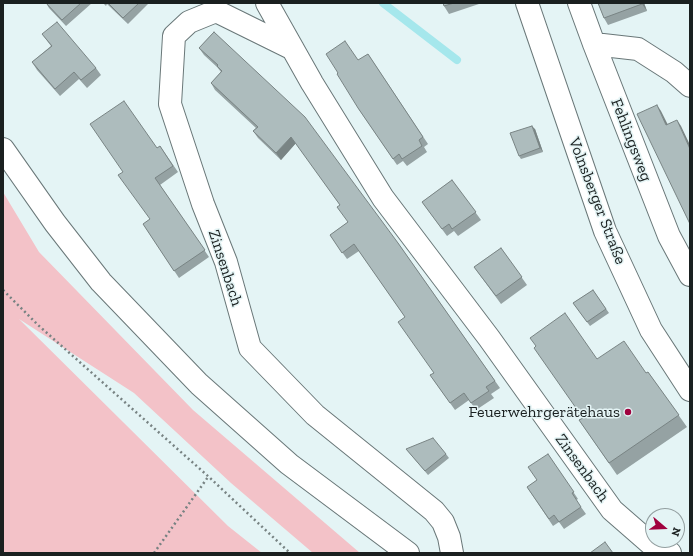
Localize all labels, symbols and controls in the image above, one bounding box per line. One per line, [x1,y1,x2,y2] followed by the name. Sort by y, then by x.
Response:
[606,96,656,184] street label: Fehlingsweg
[564,135,630,267] street label: Volnsberger Straße
[204,227,246,309] street label: Zinsenbach
[469,402,620,422] place label: Feuerwehrgerätehaus
[623,407,633,417] marker: Feuerwehrgerätehaus
[551,430,613,506] street label: Zinsenbach
[645,508,685,548] north arrow
[668,526,683,538] text: N

